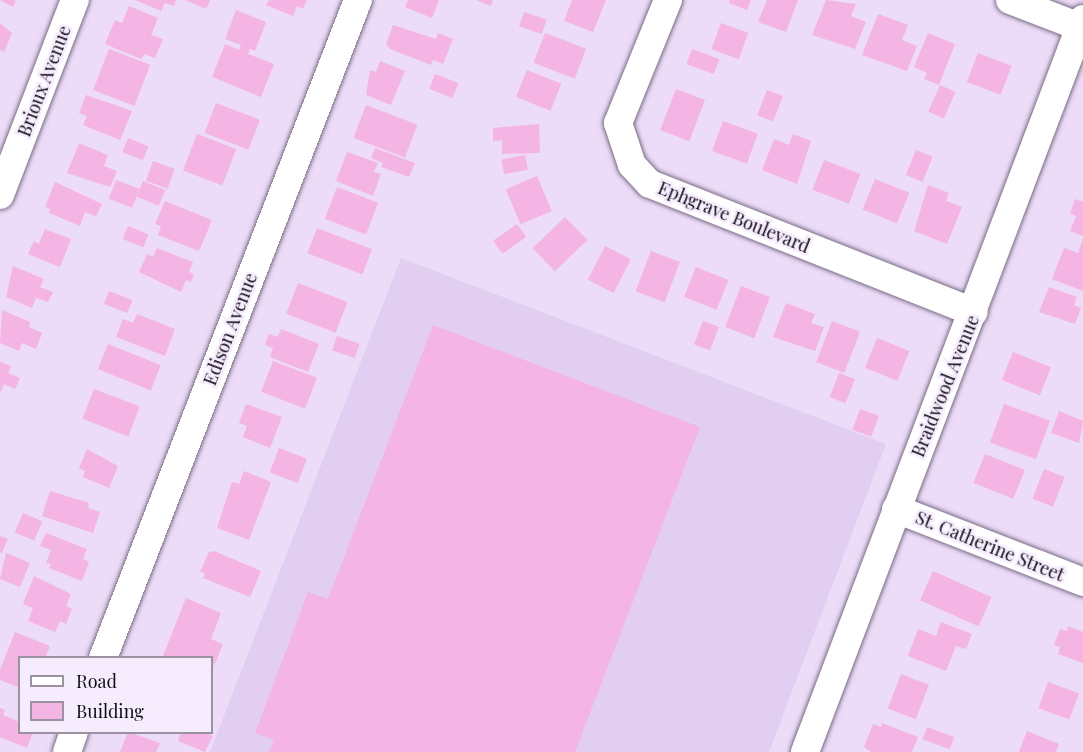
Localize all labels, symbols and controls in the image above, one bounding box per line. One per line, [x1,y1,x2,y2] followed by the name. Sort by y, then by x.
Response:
[13,22,75,140] street label: Brioux Avenue
[655,177,813,257] street label: Ephgrave Boulevard
[199,269,261,389] street label: Edison Avenue
[907,312,983,460] street label: Braidwood Avenue
[912,506,1068,586] street label: St. Catherine Street
[18,656,213,734] legend
[76,669,117,693] text: Road
[76,699,144,723] text: Building

